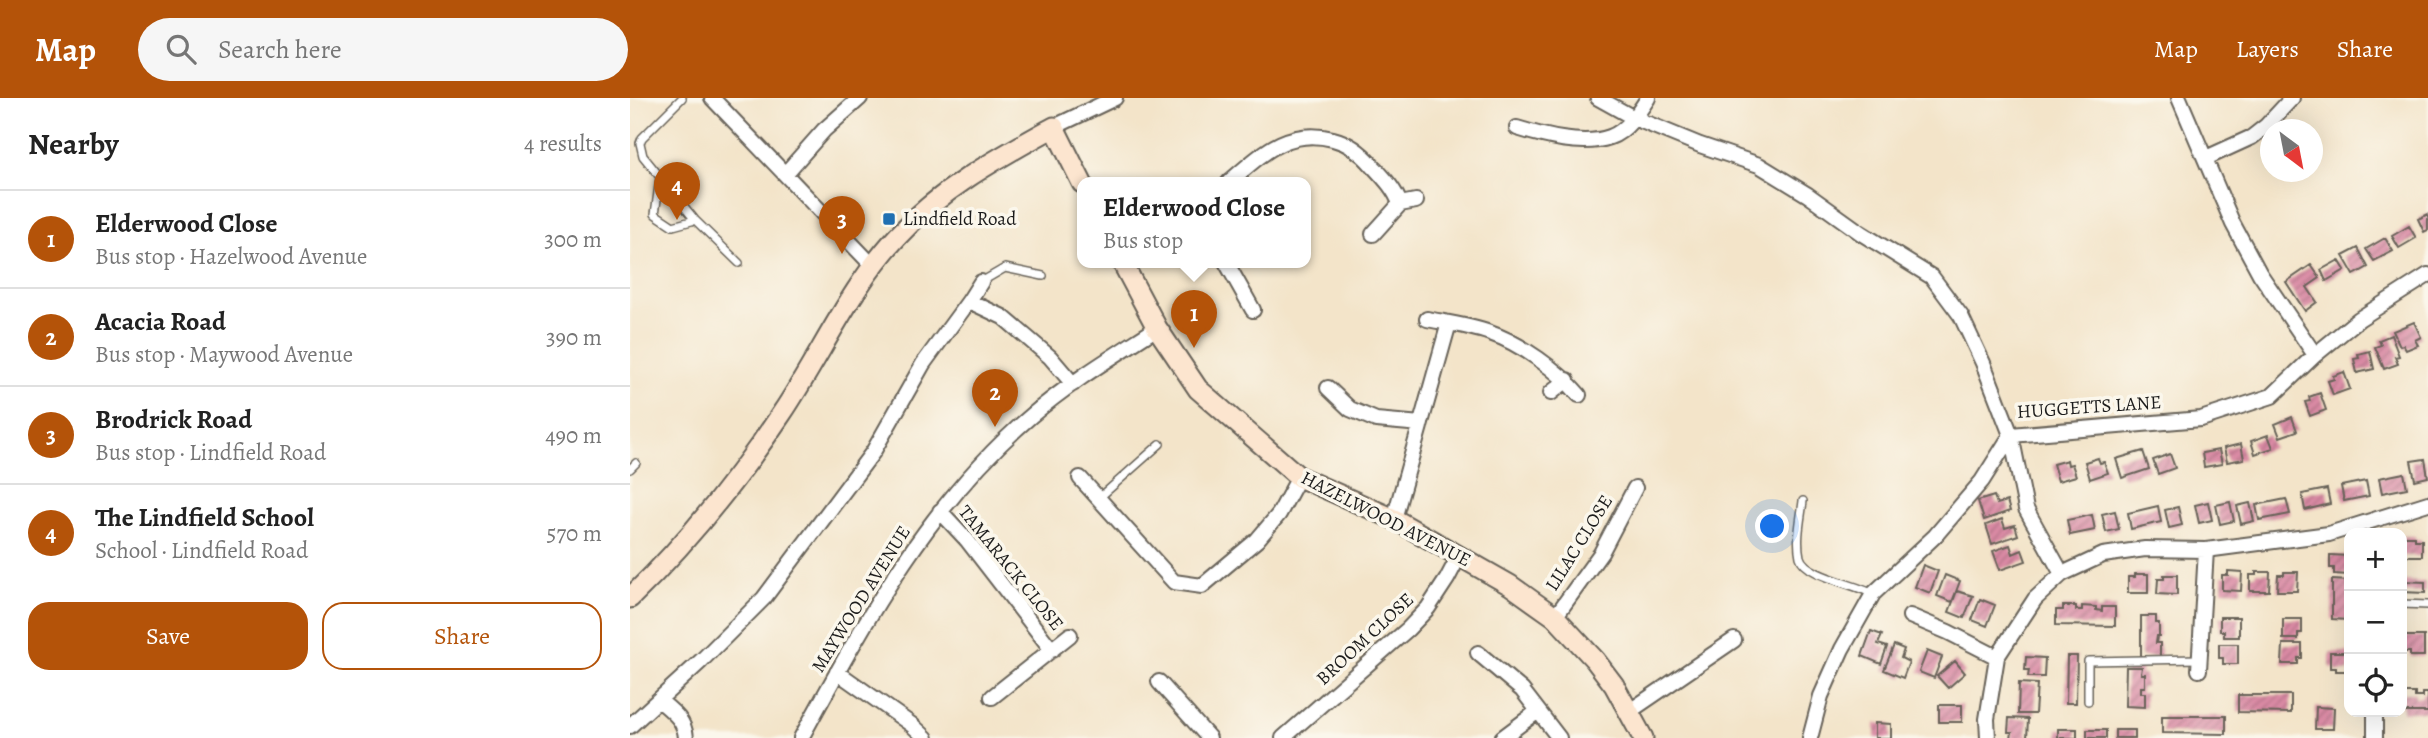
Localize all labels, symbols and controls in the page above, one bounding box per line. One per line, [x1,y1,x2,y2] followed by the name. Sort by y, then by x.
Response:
[138,18,628,81] search box
[35,27,96,72] text: Map
[162,30,200,68] icon: search
[218,32,342,67] text: Search here
[2154,33,2198,65] text: Map
[2236,33,2299,65] text: Layers
[2337,33,2393,65] text: Share
[2260,119,2323,182] north arrow
[28,124,119,164] text: Nearby
[524,128,602,159] text: 4 results
[654,162,700,220] pin: 4
[1077,177,1311,268] popup
[1103,190,1285,225] text: Elderwood Close
[819,196,865,254] pin: 3
[95,206,278,241] text: Elderwood Close
[903,206,1017,232] place label: Lindfield Road
[881,211,897,227] marker: Lindfield Road
[47,224,55,255] text: 1
[544,224,602,255] text: 300 m
[1103,225,1183,256] text: Bus stop
[95,241,367,272] text: Bus stop · Hazelwood Avenue
[1171,290,1217,348] pin: 1
[95,304,226,339] text: Acacia Road
[45,322,57,353] text: 2
[546,322,602,353] text: 390 m
[95,339,353,370] text: Bus stop · Maywood Avenue
[972,369,1018,427] pin: 2
[2016,389,2162,425] street label: HUGGETTS LANE
[95,402,252,437] text: Brodrick Road
[46,420,56,451] text: 3
[545,420,602,451] text: 490 m
[95,437,326,468] text: Bus stop · Lindfield Road
[1297,465,1475,573] street label: HAZELWOOD AVENUE
[1539,490,1619,596] street label: LILAC CLOSE
[95,500,314,535] text: The Lindfield School
[952,500,1070,636] street label: TAMARACK CLOSE
[1755,509,1789,543] your location
[46,518,56,549] text: 4
[547,518,602,549] text: 570 m
[805,521,917,677] street label: MAYWOOD AVENUE
[2344,528,2407,717] map controls
[2344,528,2407,591] button: +
[95,535,308,566] text: School · Lindfield Road
[1310,587,1420,691] street label: BROOM CLOSE
[2344,591,2407,654] button: −
[28,602,308,670] button: Save
[322,602,602,670] button: Share
[2344,654,2407,717] button: locate

